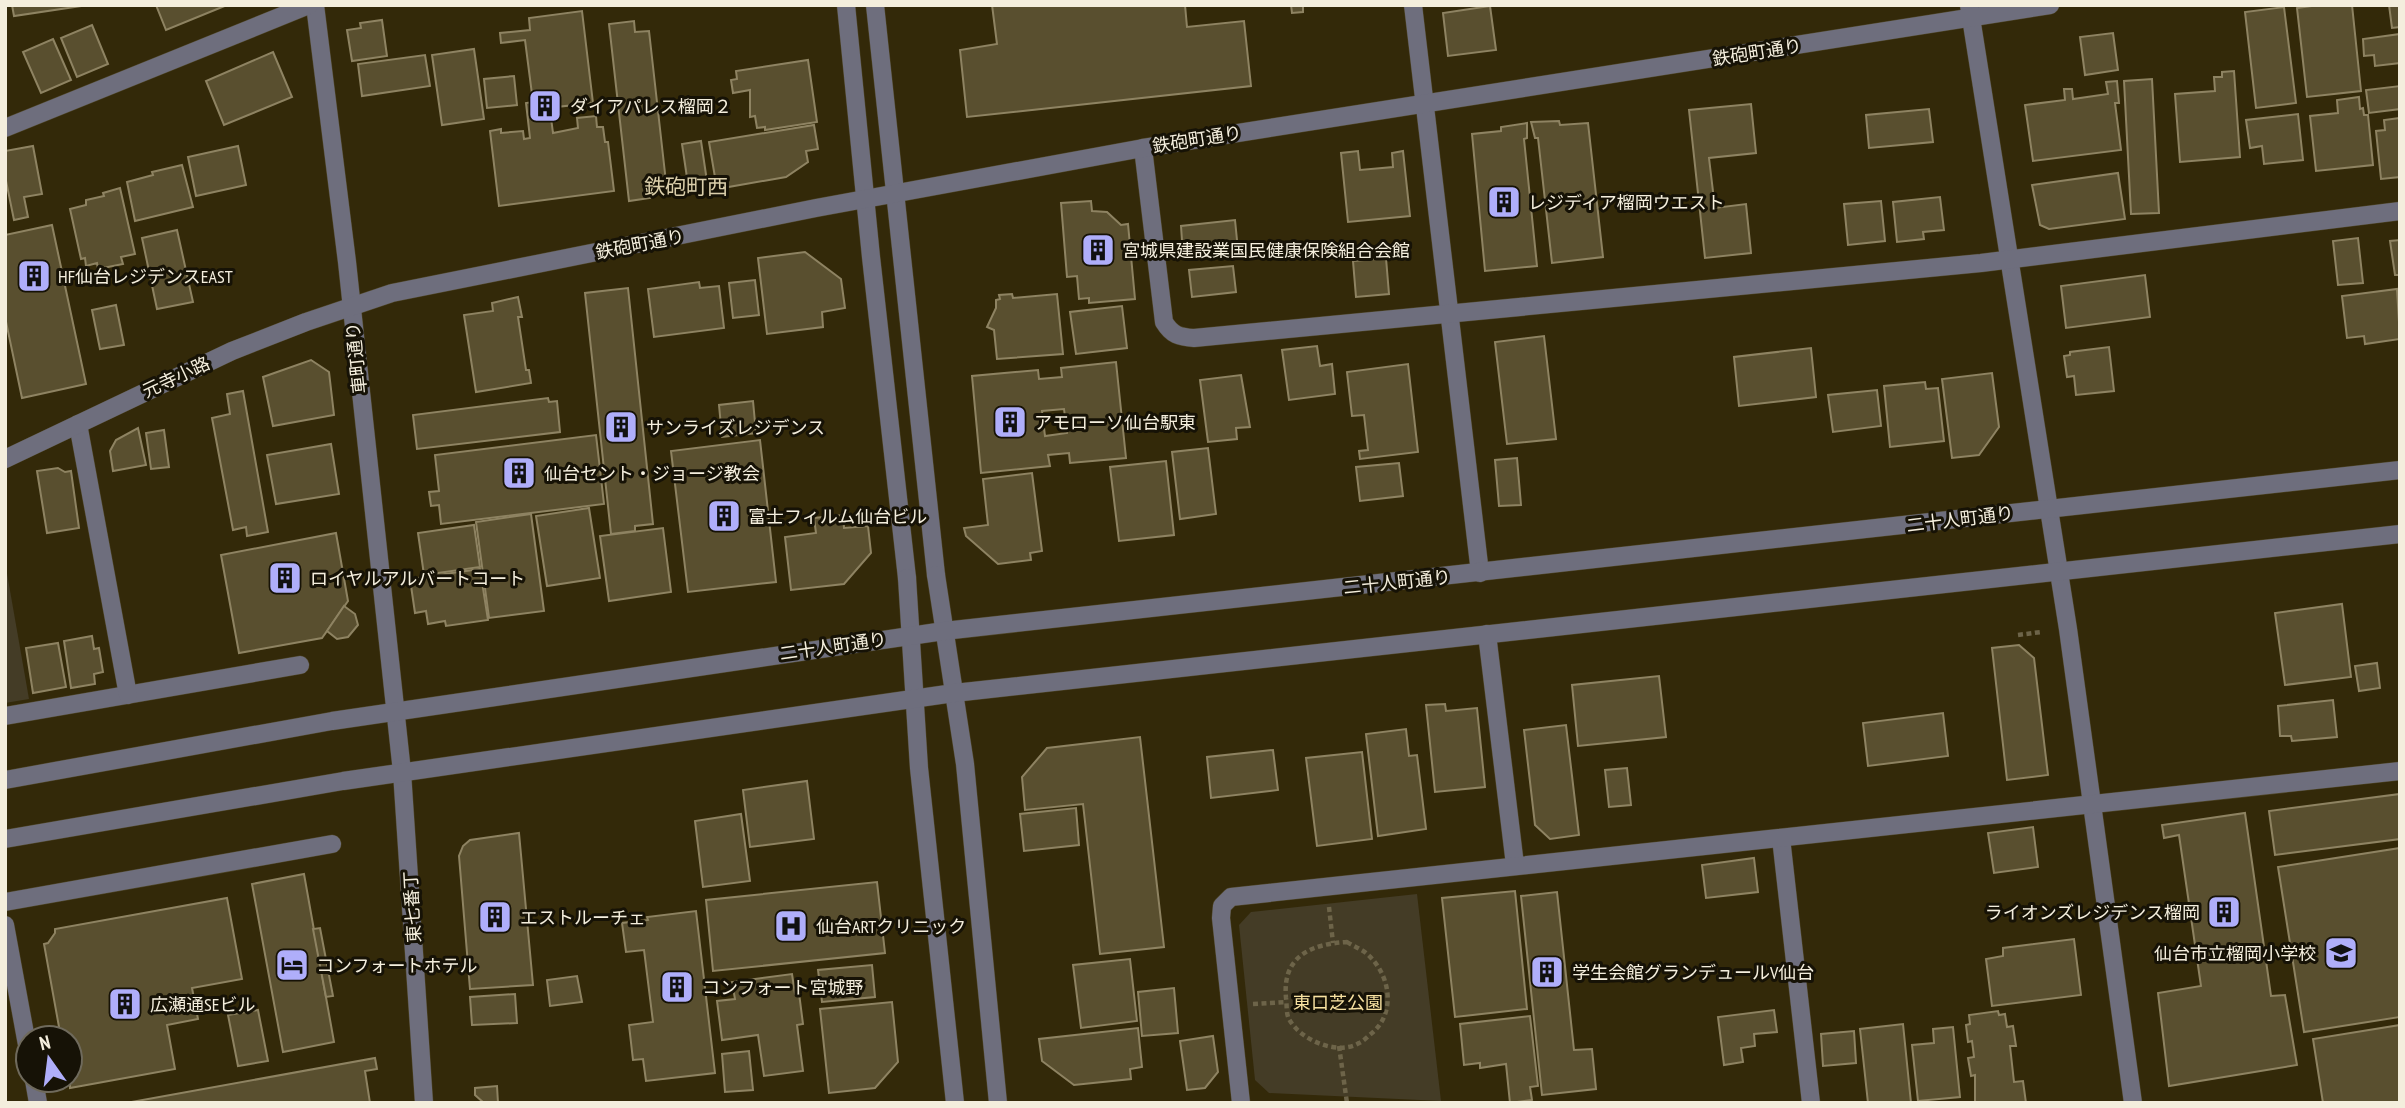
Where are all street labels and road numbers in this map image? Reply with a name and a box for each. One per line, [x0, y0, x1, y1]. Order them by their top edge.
street label: 鉄砲町通り [1711, 34, 1803, 70]
street label: 鉄砲町通り [1151, 121, 1243, 157]
street label: 鉄砲町通り [594, 224, 686, 264]
street label: 車町通り [341, 321, 371, 395]
street label: 元寺小路 [139, 351, 213, 403]
street label: 二十人町通り [1905, 501, 2015, 537]
street label: 二十人町通り [1342, 565, 1452, 599]
street label: 二十人町通り [778, 627, 888, 665]
street label: 東七番丁 [399, 870, 425, 944]

